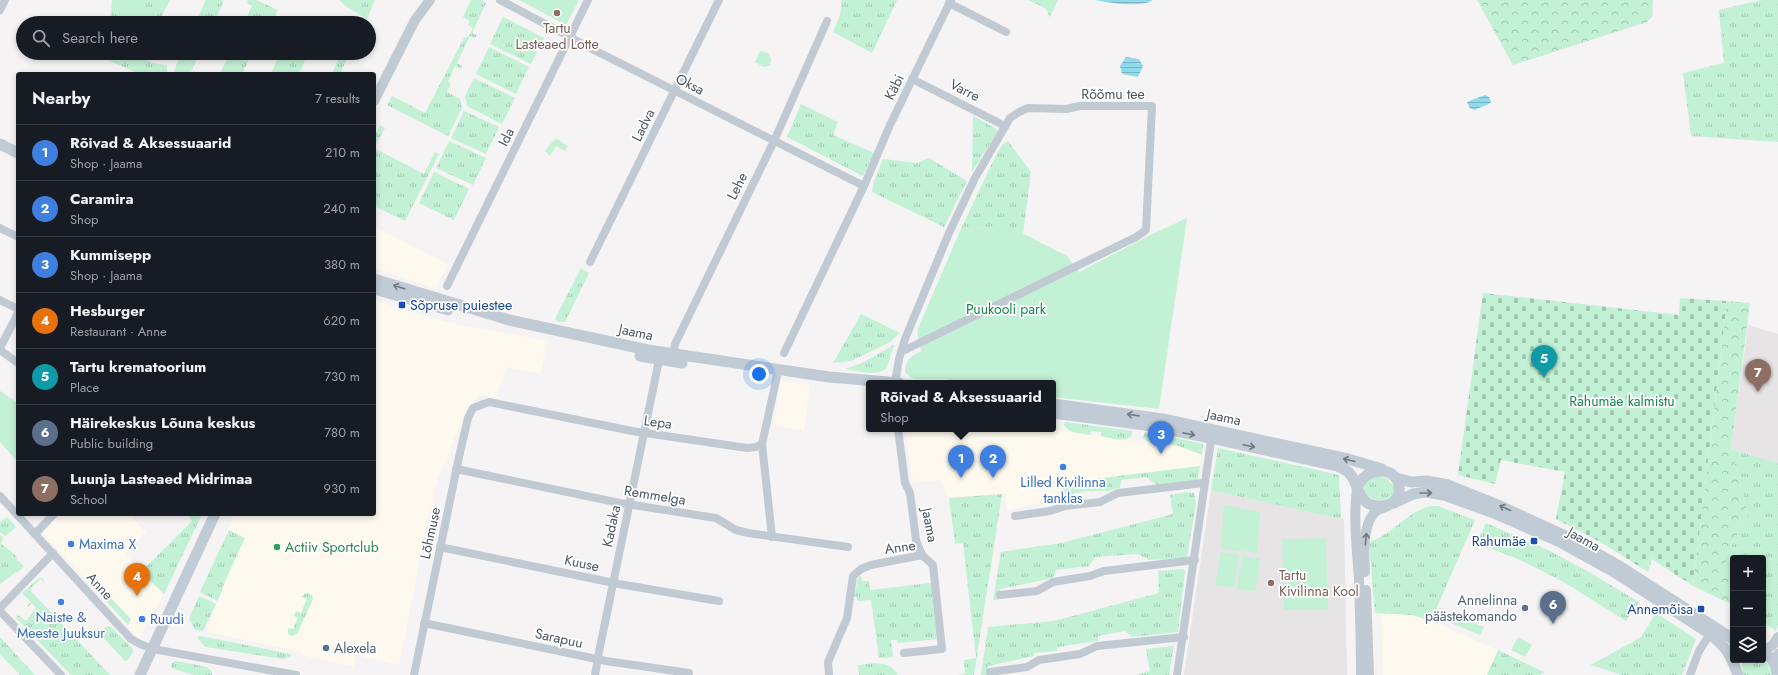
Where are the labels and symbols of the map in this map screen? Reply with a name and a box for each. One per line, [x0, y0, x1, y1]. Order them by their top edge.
marker: Tartu Lasteaed Lotte [552, 8, 562, 18]
place label: Tartu Lasteaed Lotte [515, 18, 599, 54]
street label: Oksa [672, 68, 708, 100]
street label: Käbi [879, 71, 909, 103]
street label: Varre [947, 74, 983, 106]
street label: Rõõmu tee [1081, 84, 1145, 104]
street label: Ladva [627, 105, 659, 145]
street label: Ida [493, 124, 519, 150]
street label: Lehe [722, 169, 752, 203]
one-way arrow [393, 283, 406, 290]
place label: Sõpruse puiestee [410, 295, 512, 315]
park label: Puukooli park [966, 299, 1047, 319]
marker: Sõpruse puiestee [397, 300, 407, 310]
street label: Jaama [615, 318, 655, 345]
pin: 5 [1531, 345, 1557, 378]
pin: 7 [1745, 359, 1771, 392]
your location [749, 364, 769, 384]
park label: Rahumäe kalmistu [1569, 391, 1675, 411]
street label: Jaama [1203, 403, 1243, 430]
street label: Lepa [643, 410, 673, 434]
one-way arrow [1127, 411, 1140, 419]
pin: 3 [1148, 421, 1174, 454]
one-way arrow [1182, 430, 1195, 438]
one-way arrow [1242, 443, 1255, 451]
pin: 1 [948, 445, 974, 478]
pin: 2 [980, 445, 1006, 478]
one-way arrow [1343, 455, 1356, 463]
marker: Lilled Kivilinna tanklas [1058, 462, 1068, 472]
place label: Lilled Kivilinna tanklas [1020, 472, 1106, 508]
street label: Remmelga [623, 480, 687, 510]
one-way arrow [1419, 489, 1432, 497]
street label: Kadaka [597, 503, 625, 549]
street label: Jaama [917, 504, 943, 544]
one-way arrow [1500, 504, 1512, 511]
street label: Lõhmuse [415, 505, 445, 561]
street label: Jaama [1562, 521, 1604, 556]
place label: Rahumäe [1472, 531, 1526, 551]
one-way arrow [1362, 533, 1370, 546]
place label: Maxima X [79, 534, 136, 554]
street label: Anne [883, 535, 917, 559]
marker: Rahumäe [1529, 536, 1539, 546]
place label: Actiiv Sportclub [285, 537, 379, 557]
marker: Maxima X [66, 539, 76, 549]
marker: Actiiv Sportclub [272, 542, 282, 552]
street label: Kuuse [563, 550, 601, 576]
pin: 4 [124, 563, 150, 596]
place label: Tartu Kivilinna Kool [1279, 565, 1359, 601]
street label: Anne [82, 568, 118, 604]
marker: Tartu Kivilinna Kool [1266, 578, 1276, 588]
place label: Annelinna päästekomando [1425, 590, 1517, 626]
pin: 6 [1540, 591, 1566, 624]
marker: Naiste & Meeste Juuksur [56, 597, 66, 607]
place label: Annemõisa [1627, 599, 1693, 619]
marker: Annelinna päästekomando [1520, 603, 1530, 613]
marker: Annemõisa [1696, 604, 1706, 614]
place label: Naiste & Meeste Juuksur [17, 607, 105, 643]
place label: Ruudi [150, 609, 184, 629]
marker: Ruudi [137, 614, 147, 624]
street label: Sarapuu [533, 623, 585, 653]
place label: Alexela [334, 638, 376, 658]
marker: Alexela [321, 643, 331, 653]

